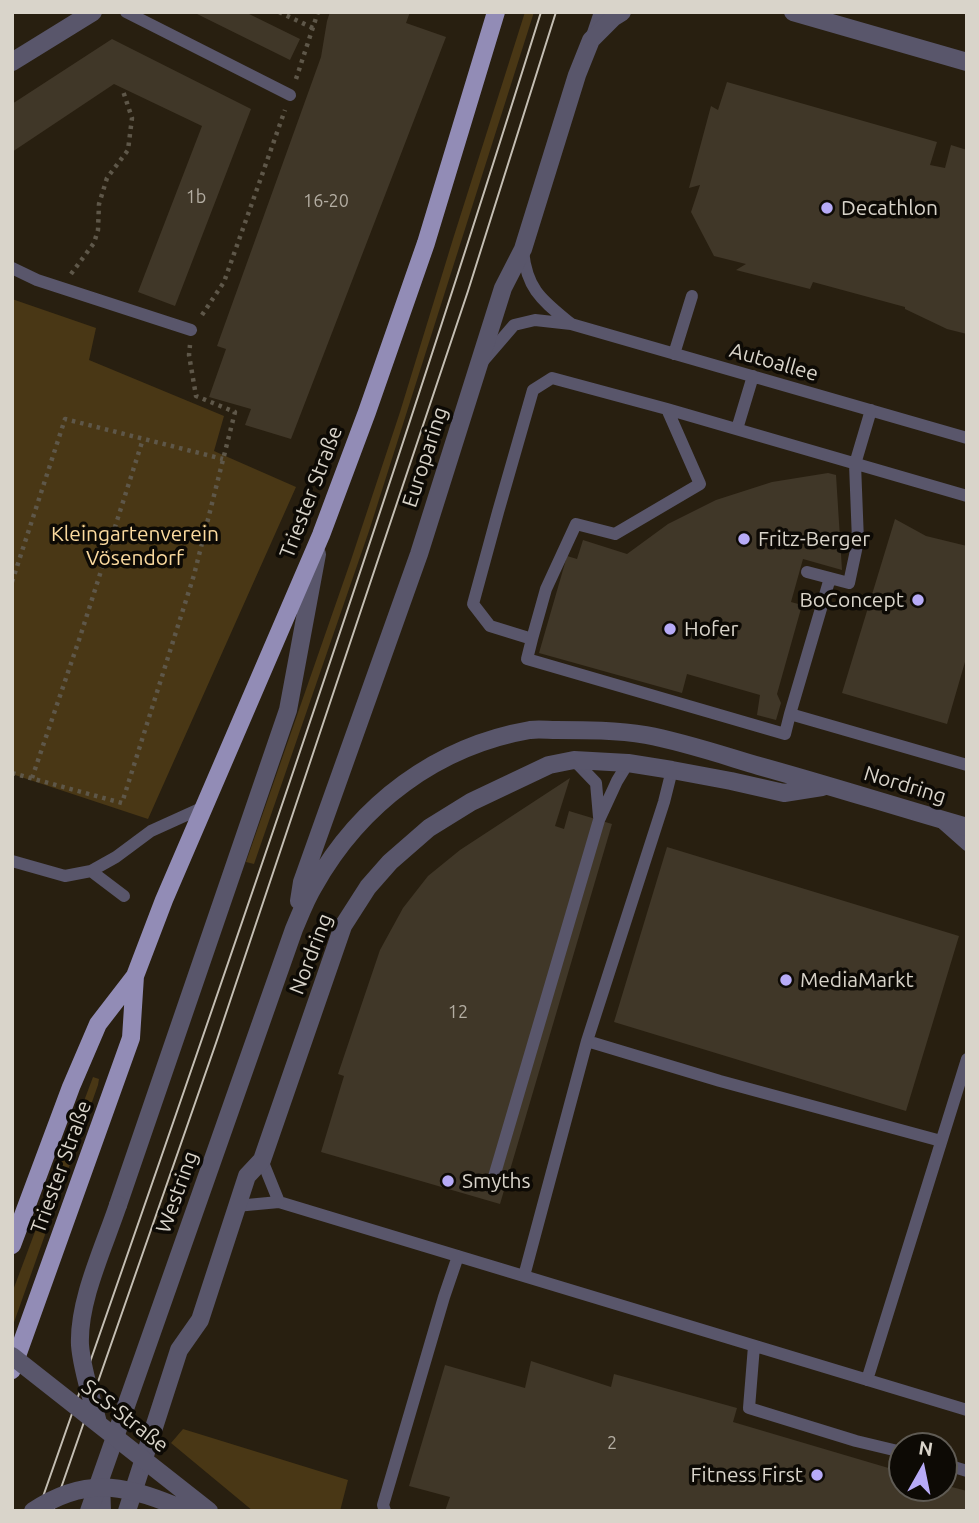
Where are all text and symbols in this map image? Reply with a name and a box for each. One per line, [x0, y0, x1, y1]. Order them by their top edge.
house number: 1b [186, 186, 206, 208]
house number: 16-20 [303, 190, 349, 212]
place label: Decathlon [841, 195, 938, 221]
marker: Decathlon [819, 200, 835, 216]
street label: Autoallee [727, 337, 821, 387]
street label: Europaring [397, 404, 453, 510]
street label: Triester Straße [274, 422, 348, 562]
park label: Kleingartenverein Vösendorf [51, 521, 219, 571]
place label: Fritz-Berger [758, 526, 870, 552]
marker: Fritz-Berger [736, 531, 752, 547]
place label: BoConcept [799, 587, 904, 613]
marker: BoConcept [910, 592, 926, 608]
place label: Hofer [684, 616, 738, 642]
marker: Hofer [662, 621, 678, 637]
street label: Nordring [861, 761, 949, 809]
street label: Nordring [284, 910, 338, 998]
place label: MediaMarkt [800, 967, 914, 993]
marker: MediaMarkt [778, 972, 794, 988]
house number: 12 [448, 1001, 468, 1023]
street label: Triester Straße [25, 1097, 97, 1237]
street label: Westring [151, 1148, 203, 1236]
place label: Smyths [462, 1168, 531, 1194]
marker: Smyths [440, 1173, 456, 1189]
street label: SCS-Straße [76, 1374, 174, 1458]
house number: 2 [607, 1432, 617, 1454]
north arrow [888, 1432, 958, 1502]
text: N [917, 1436, 935, 1460]
place label: Fitness First [691, 1462, 803, 1488]
marker: Fitness First [809, 1467, 825, 1483]

